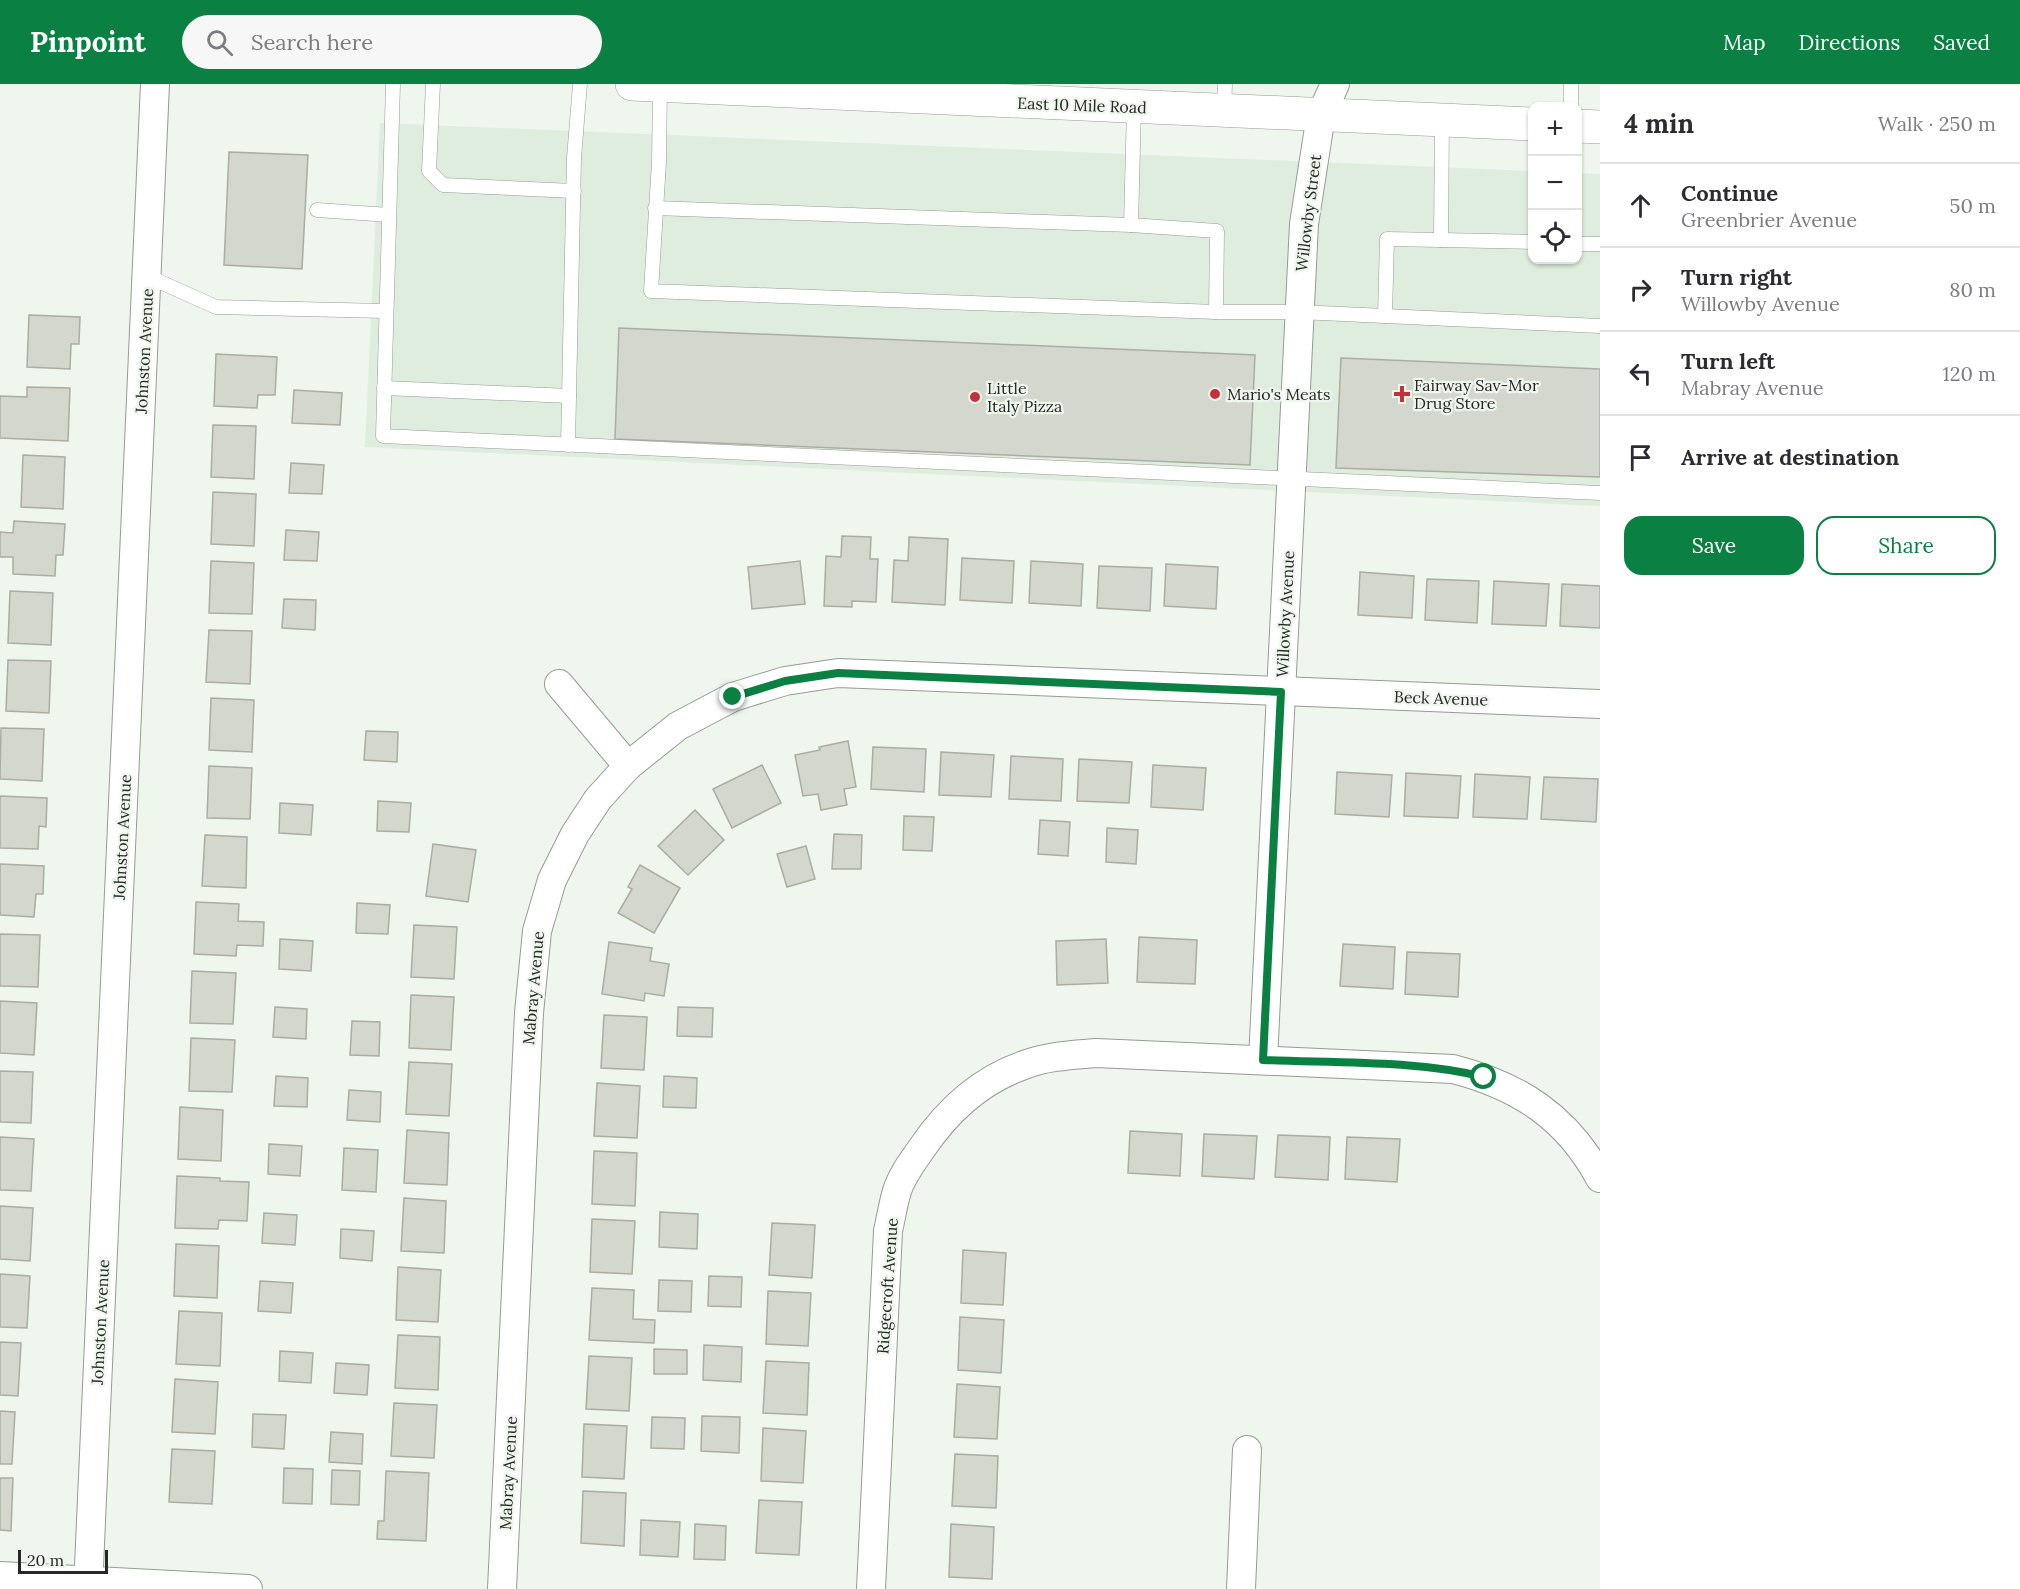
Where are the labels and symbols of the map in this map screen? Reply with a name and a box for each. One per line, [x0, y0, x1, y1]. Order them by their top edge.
street label: East 10 Mile Road [1017, 93, 1147, 117]
street label: Willowby Street [1291, 152, 1325, 273]
street label: Johnston Avenue [131, 287, 157, 415]
place label: Fairway Sav-Mor Drug Store [1414, 375, 1539, 413]
place label: Little Italy Pizza [987, 378, 1062, 416]
place label: Mario's Meats [1227, 384, 1330, 404]
marker: Mario's Meats [1208, 387, 1222, 401]
marker: Fairway Sav-Mor Drug Store [1395, 387, 1409, 401]
marker: Little Italy Pizza [968, 390, 982, 404]
street label: Willowby Avenue [1272, 550, 1298, 678]
route end [719, 683, 745, 709]
street label: Beck Avenue [1394, 686, 1489, 710]
street label: Johnston Avenue [109, 773, 135, 901]
street label: Mabray Avenue [518, 930, 548, 1046]
route start [1470, 1063, 1496, 1089]
street label: Ridgecroft Avenue [872, 1217, 902, 1355]
street label: Johnston Avenue [87, 1258, 113, 1386]
street label: Mabray Avenue [495, 1415, 521, 1531]
scale bar [18, 1547, 108, 1574]

